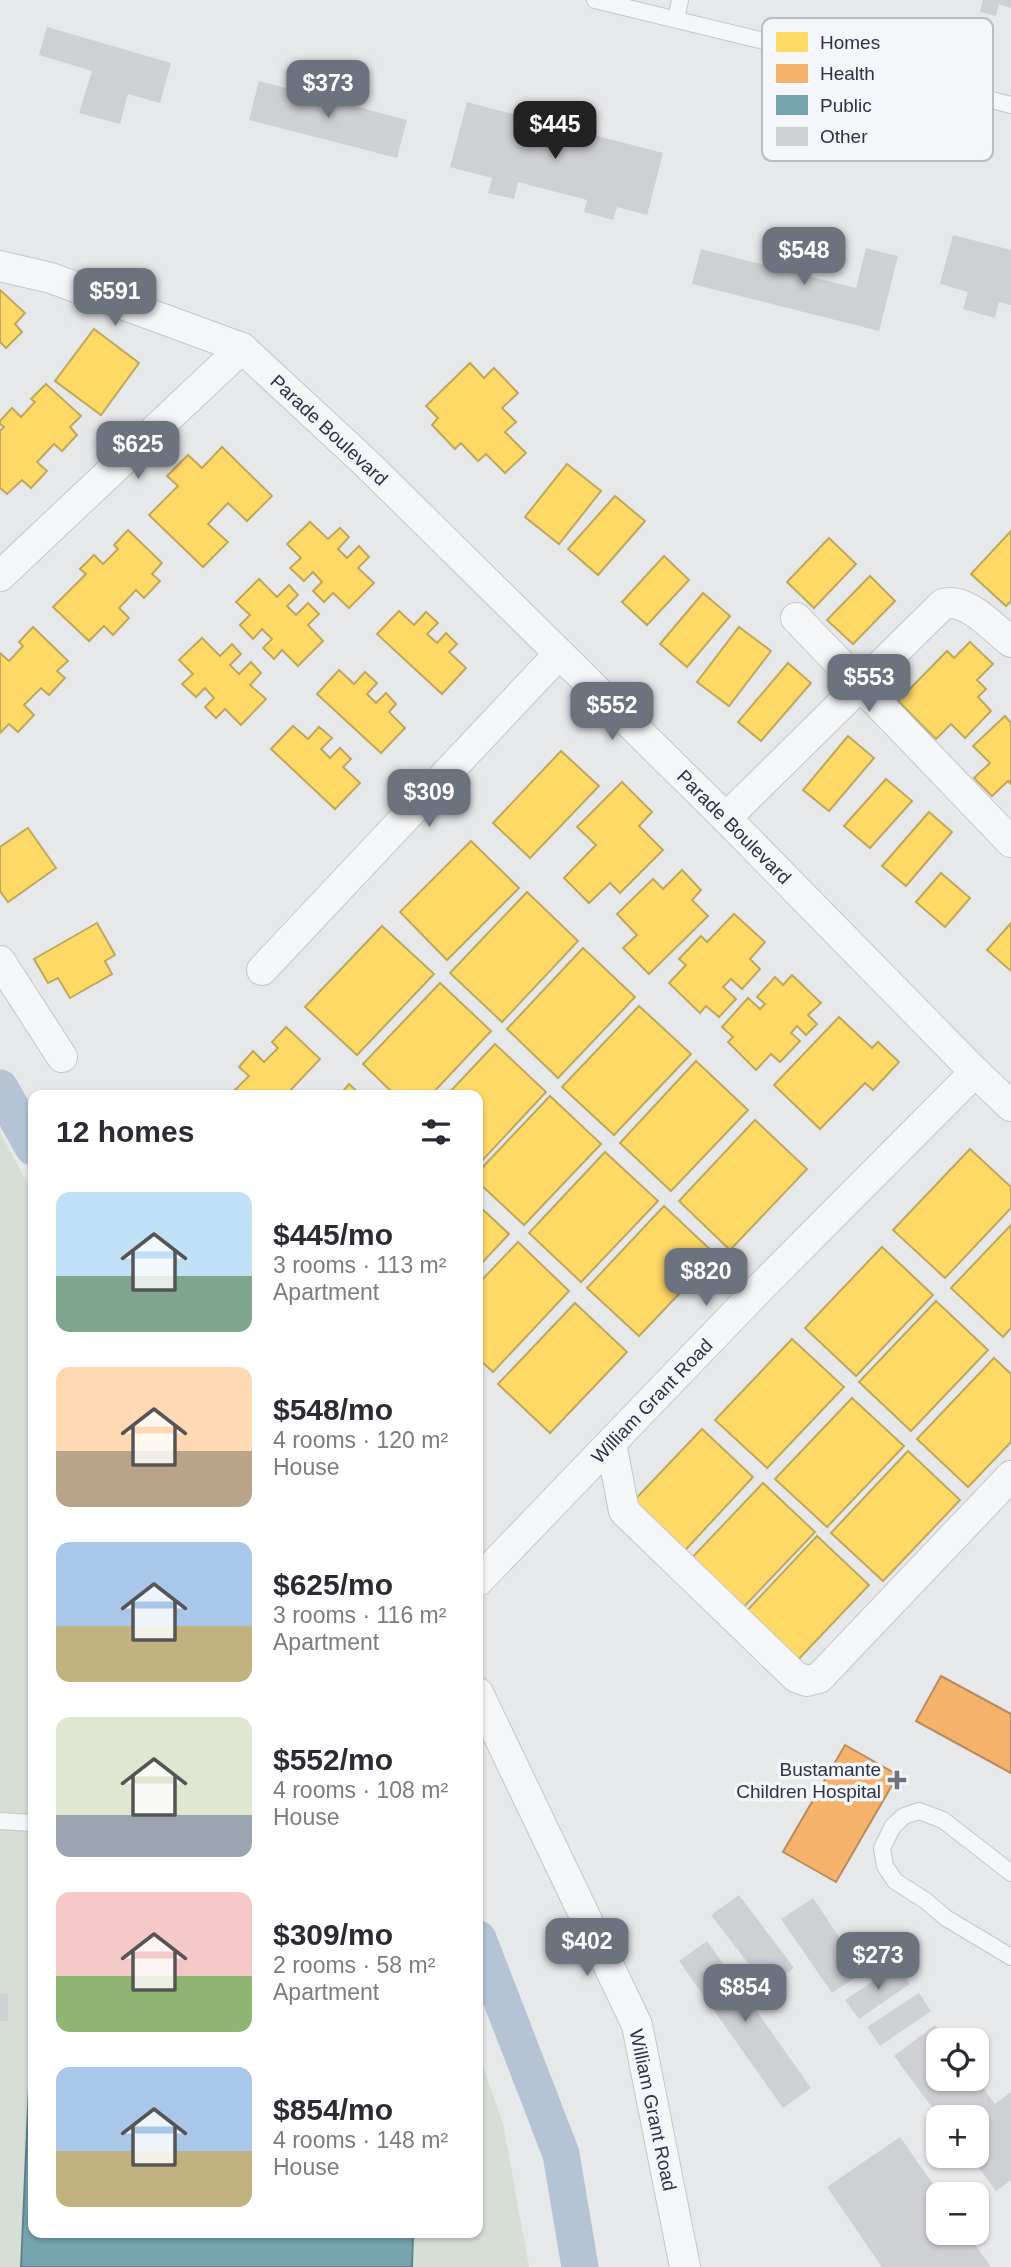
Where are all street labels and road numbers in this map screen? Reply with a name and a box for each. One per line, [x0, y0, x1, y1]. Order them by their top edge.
street label: Parade Boulevard [266, 370, 392, 490]
street label: Parade Boulevard [673, 766, 795, 888]
street label: William Grant Road [587, 1334, 717, 1468]
street label: William Grant Road [626, 2027, 680, 2193]

